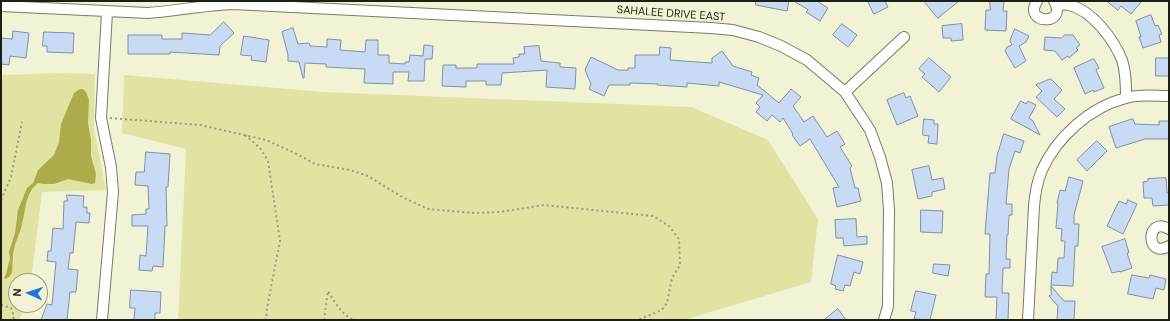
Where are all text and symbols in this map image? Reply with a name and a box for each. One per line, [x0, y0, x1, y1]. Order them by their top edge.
street label: SAHALEE DRIVE EAST [616, 4, 726, 24]
north arrow [8, 273, 48, 313]
text: N [10, 288, 24, 297]

